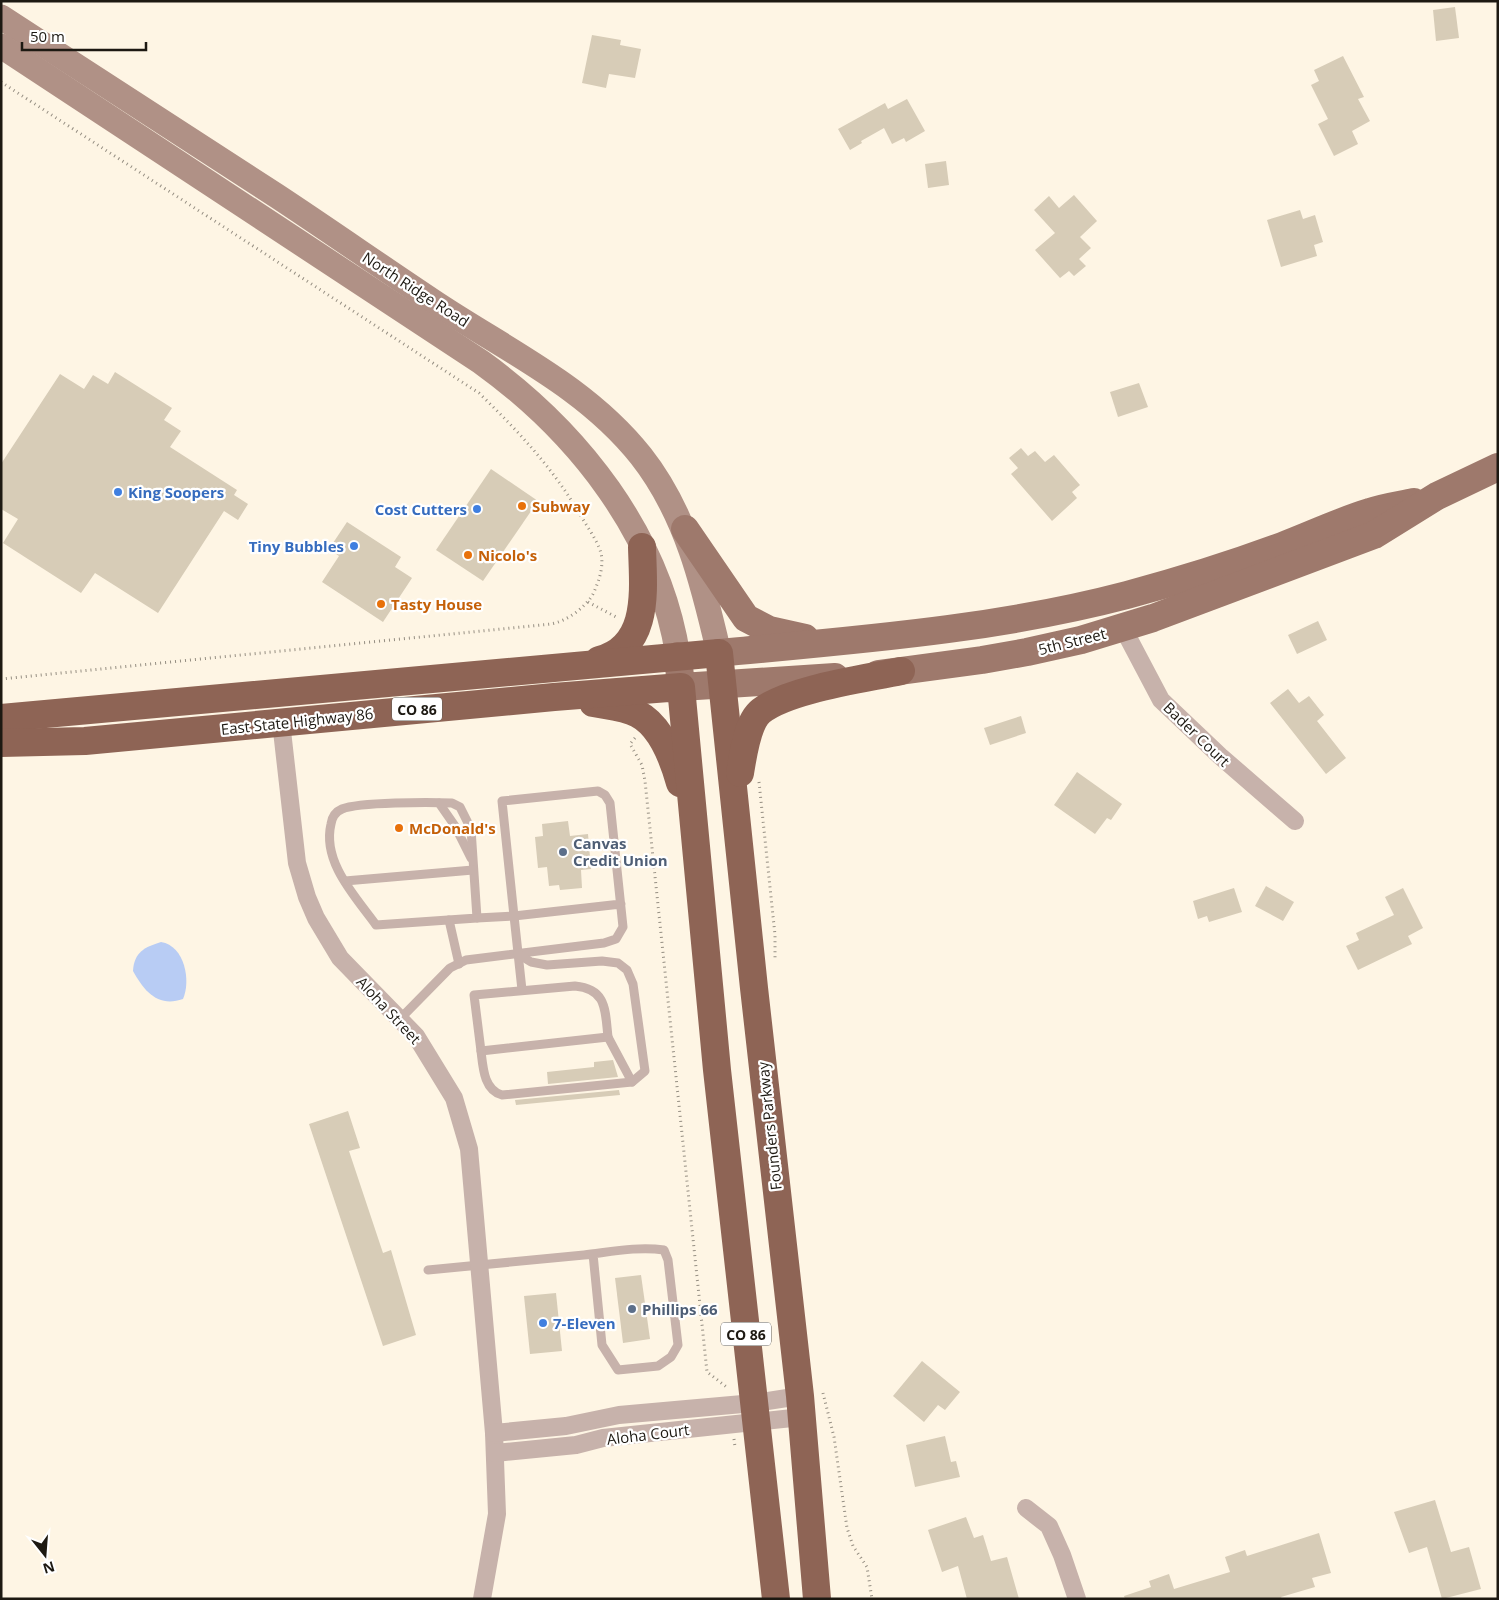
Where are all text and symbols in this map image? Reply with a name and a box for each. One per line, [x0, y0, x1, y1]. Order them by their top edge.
scale bar [22, 20, 146, 52]
text: 50 m [30, 26, 65, 46]
street label: North Ridge Road [359, 247, 473, 331]
place label: King Soopers [128, 482, 224, 502]
marker: King Soopers [112, 486, 124, 498]
place label: Subway [532, 496, 591, 516]
place label: Cost Cutters [375, 499, 467, 519]
marker: Subway [516, 500, 528, 512]
marker: Cost Cutters [471, 503, 483, 515]
place label: Tiny Bubbles [249, 536, 344, 556]
marker: Tiny Bubbles [348, 540, 360, 552]
place label: Nicolo's [478, 545, 537, 565]
marker: Nicolo's [462, 549, 474, 561]
place label: Tasty House [391, 594, 482, 614]
marker: Tasty House [375, 598, 387, 610]
street label: 5th Street [1036, 623, 1108, 659]
street label: Bader Court [1160, 697, 1234, 771]
road number: CO 86 [392, 698, 442, 721]
street label: East State Highway 86 [220, 703, 374, 739]
place label: McDonald's [409, 818, 496, 838]
marker: McDonald's [393, 822, 405, 834]
place label: Canvas Credit Union [573, 833, 668, 870]
marker: Canvas Credit Union [557, 846, 569, 858]
street label: Aloha Street [352, 972, 426, 1048]
street label: Founders Parkway [752, 1060, 786, 1191]
place label: Phillips 66 [642, 1299, 718, 1319]
marker: Phillips 66 [626, 1303, 638, 1315]
place label: 7-Eleven [553, 1313, 616, 1333]
marker: 7-Eleven [537, 1317, 549, 1329]
road number: CO 86 [721, 1322, 771, 1346]
street label: Aloha Court [606, 1419, 690, 1449]
north arrow [20, 1530, 70, 1580]
text: N [41, 1557, 57, 1579]

